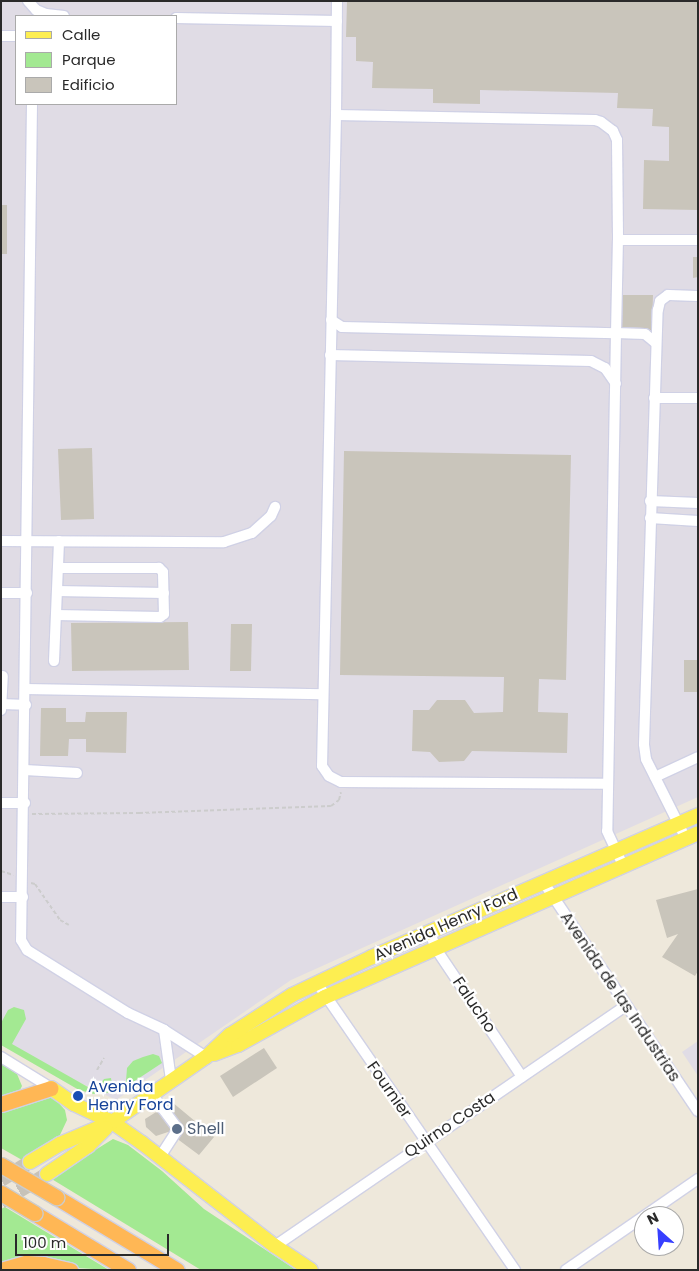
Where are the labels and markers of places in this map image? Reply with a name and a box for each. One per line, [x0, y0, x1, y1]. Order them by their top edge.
place label: Avenida Henry Ford [88, 1077, 174, 1115]
marker: Avenida Henry Ford [72, 1090, 84, 1102]
place label: Shell [187, 1119, 224, 1139]
marker: Shell [171, 1123, 183, 1135]

